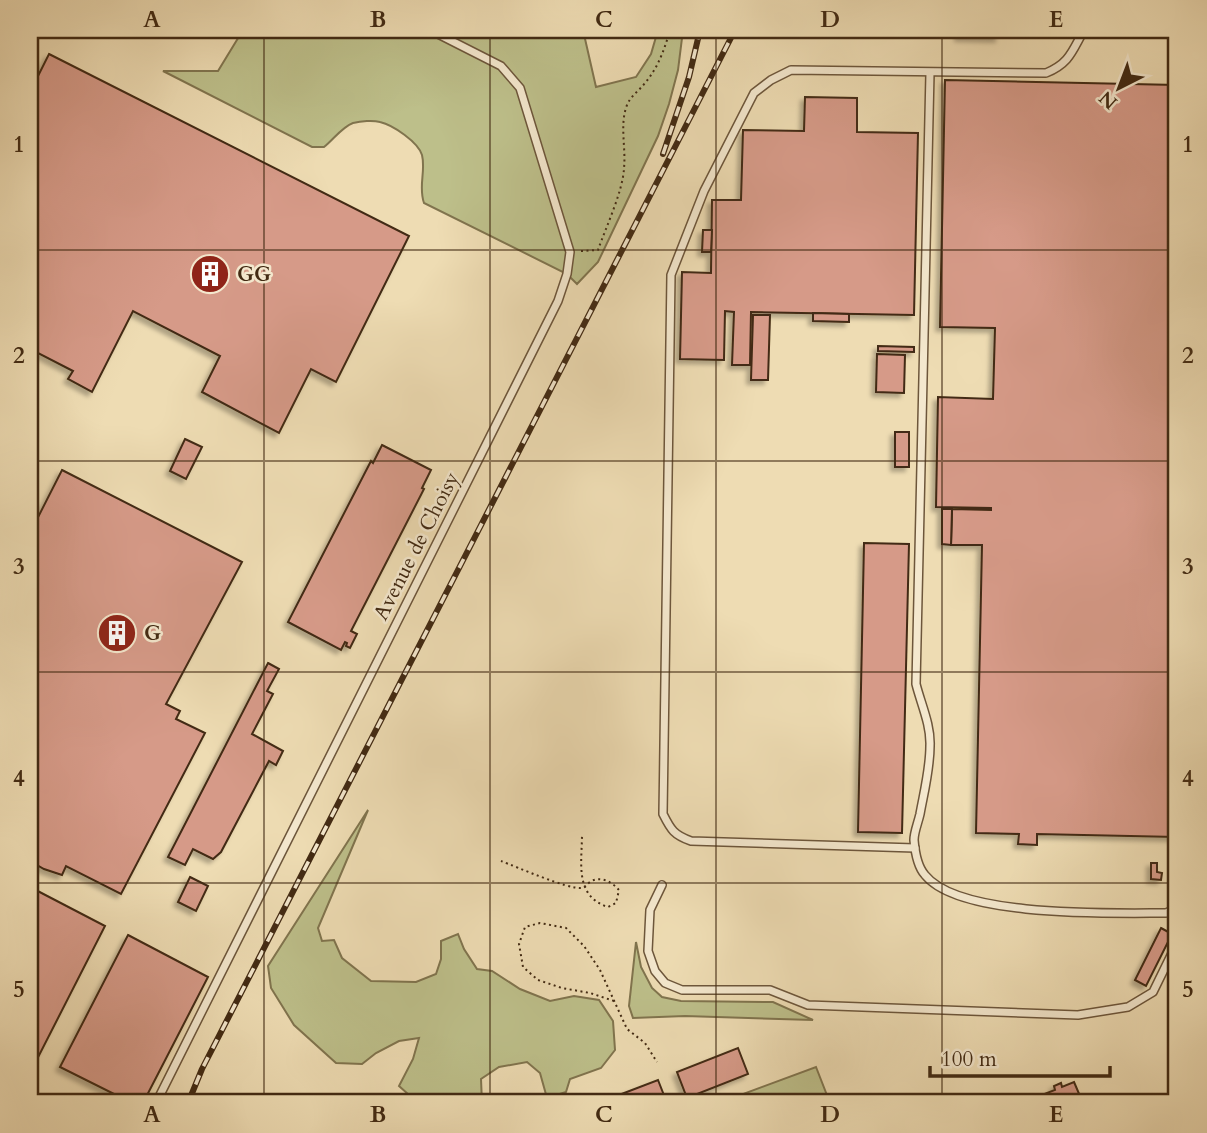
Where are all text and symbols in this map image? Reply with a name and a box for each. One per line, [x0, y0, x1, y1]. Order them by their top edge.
text: A [143, 4, 161, 35]
text: B [370, 4, 386, 35]
text: C [595, 4, 613, 35]
text: D [820, 4, 840, 35]
text: E [1049, 4, 1063, 35]
north arrow [1084, 52, 1154, 122]
text: N [1093, 84, 1123, 115]
text: 1 [13, 129, 25, 160]
text: 1 [1182, 129, 1194, 160]
building icon: GG [189, 253, 231, 295]
place label: GG [237, 260, 271, 289]
text: 2 [13, 340, 25, 371]
text: 2 [1182, 340, 1194, 371]
street label: Avenue de Choisy [367, 467, 466, 625]
text: 3 [13, 551, 25, 582]
text: 3 [1182, 551, 1194, 582]
building icon: G [96, 612, 138, 654]
place label: G [144, 619, 161, 648]
text: 4 [13, 763, 25, 794]
text: 4 [1182, 763, 1194, 794]
text: 5 [13, 974, 25, 1005]
text: 5 [1182, 974, 1194, 1005]
scale bar [930, 1035, 1111, 1079]
text: 100 m [941, 1045, 997, 1074]
text: A [143, 1099, 161, 1130]
text: B [370, 1099, 386, 1130]
text: C [595, 1099, 613, 1130]
text: D [820, 1099, 840, 1130]
text: E [1049, 1099, 1063, 1130]

